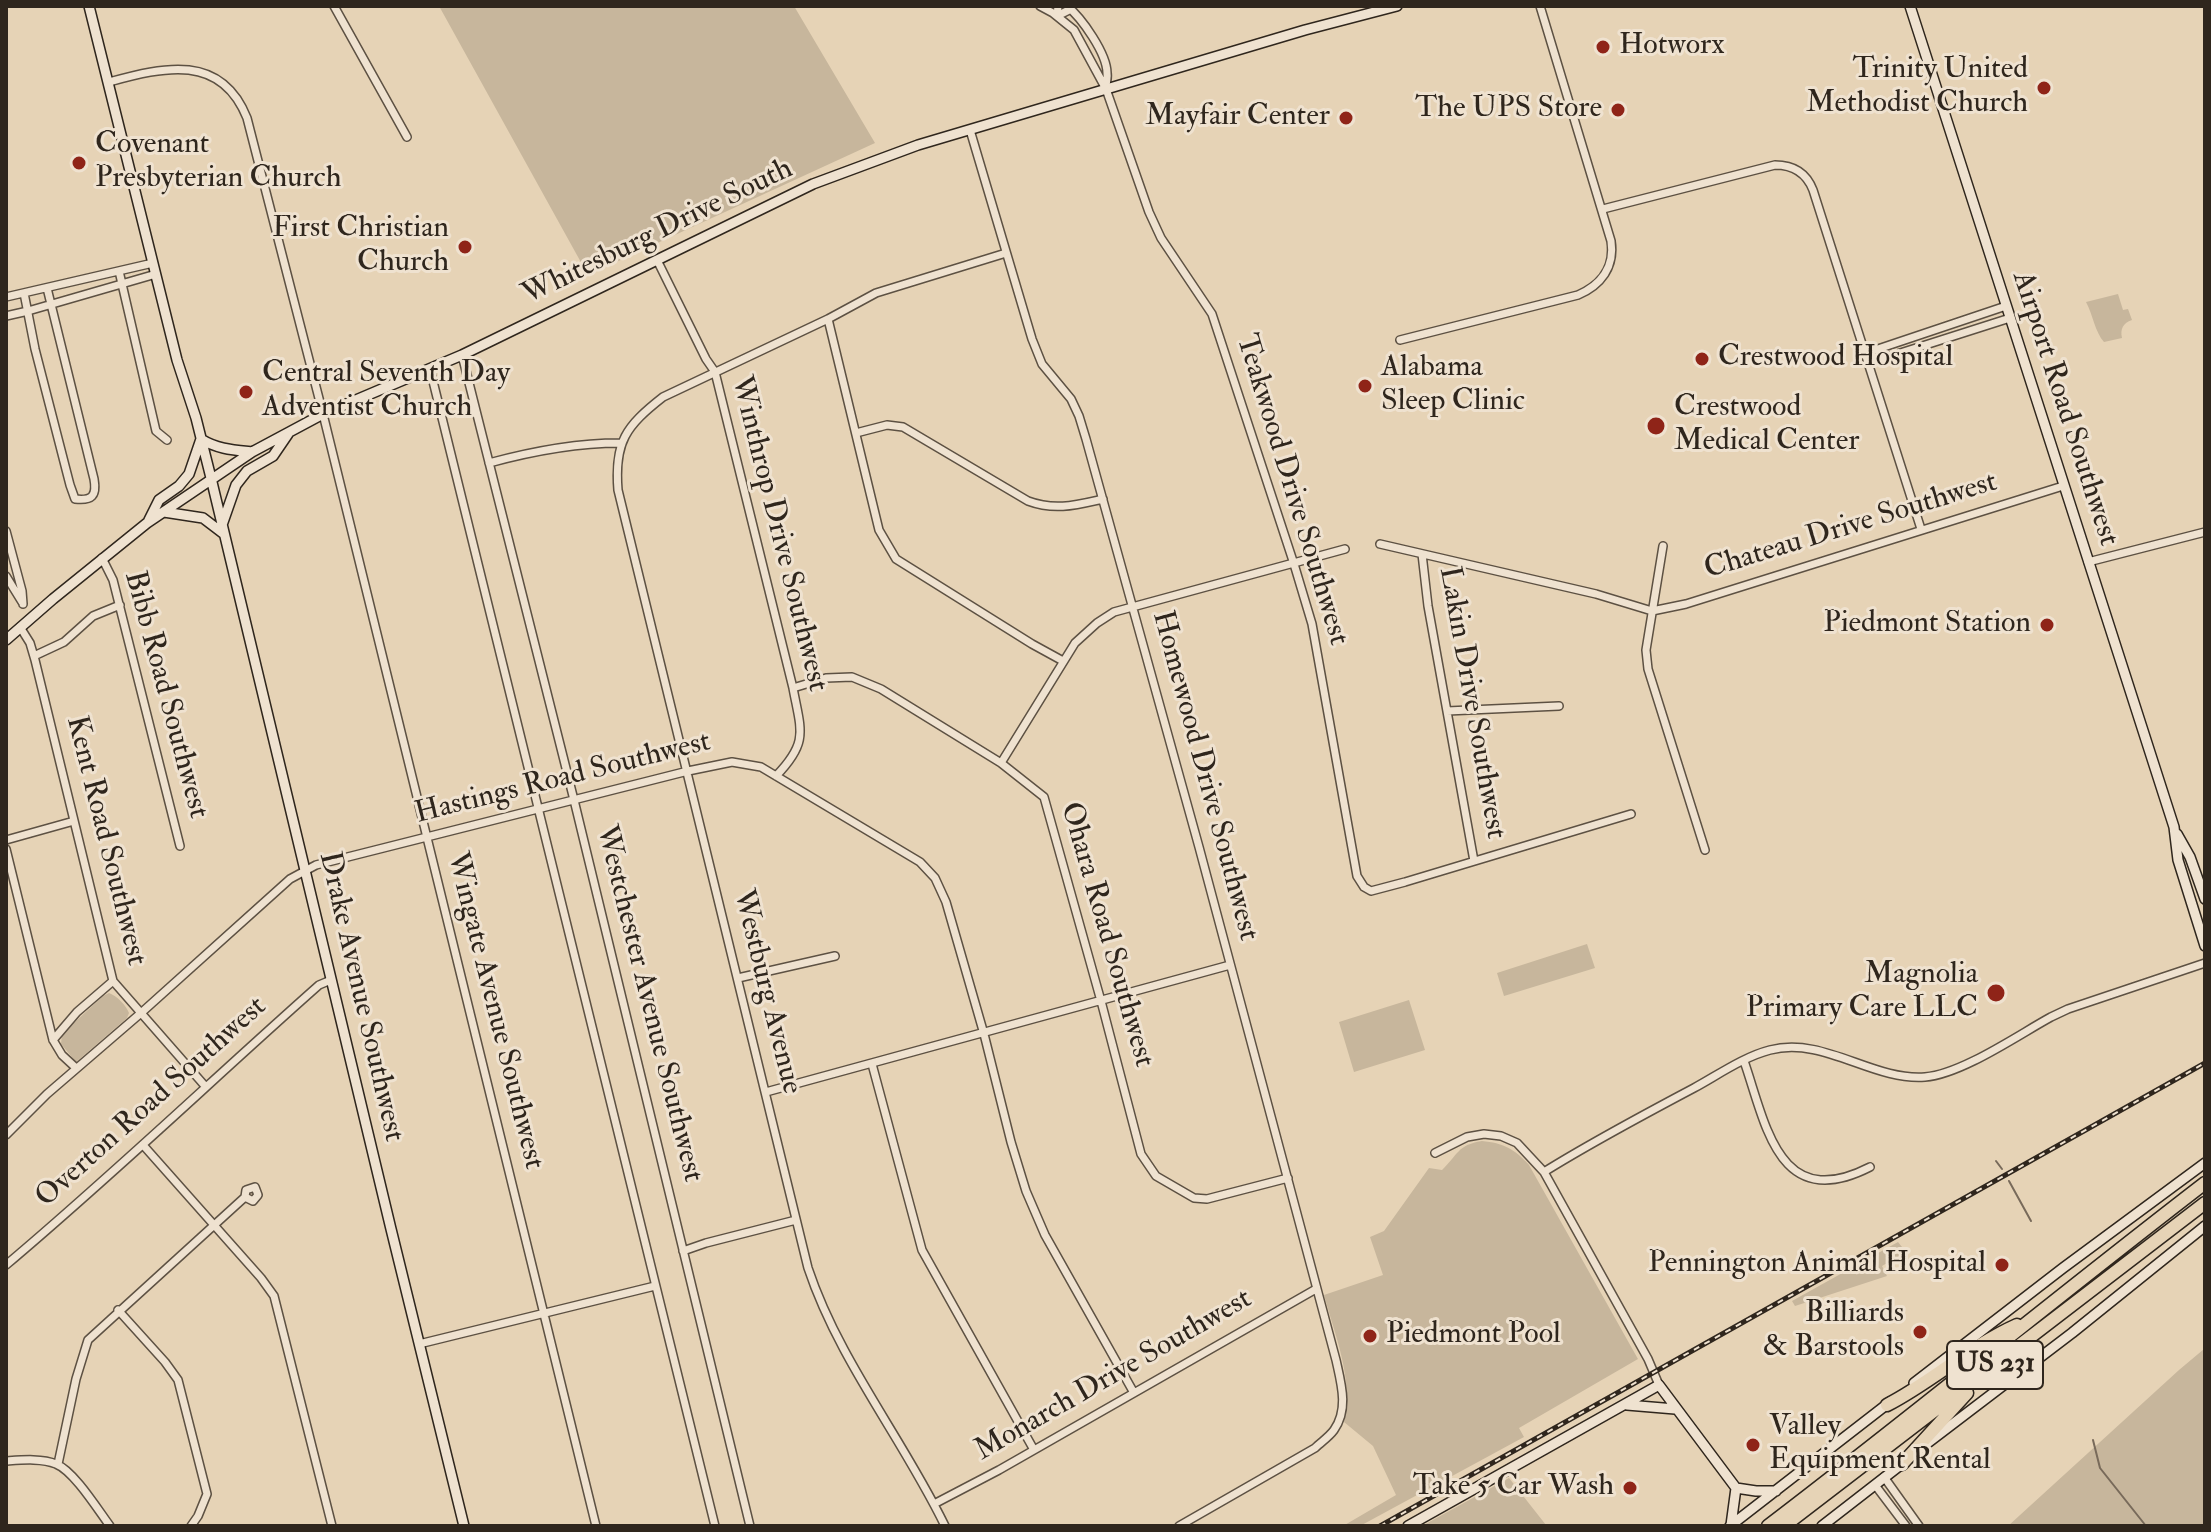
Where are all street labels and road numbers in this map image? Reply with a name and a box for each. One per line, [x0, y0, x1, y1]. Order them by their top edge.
street label: Whitesburg Drive South [517, 152, 799, 314]
street label: Airport Road Southwest [2003, 267, 2125, 551]
street label: Teakwood Drive Southwest [1227, 330, 1355, 650]
street label: Winthrop Drive Southwest [721, 373, 835, 695]
street label: Chateau Drive Southwest [1700, 465, 2002, 589]
street label: Lakin Drive Southwest [1429, 564, 1513, 842]
street label: Bibb Road Southwest [115, 567, 215, 823]
street label: Homewood Drive Southwest [1143, 607, 1265, 945]
street label: Kent Road Southwest [57, 712, 153, 970]
street label: Hastings Road Southwest [412, 725, 714, 833]
street label: Ohara Road Southwest [1051, 799, 1161, 1071]
street label: Westchester Avenue Southwest [586, 822, 710, 1186]
street label: Drake Avenue Southwest [309, 849, 411, 1145]
street label: Wingate Avenue Southwest [437, 849, 551, 1173]
street label: Westburg Avenue [723, 886, 809, 1098]
street label: Overton Road Southwest [29, 990, 275, 1216]
street label: Monarch Drive Southwest [969, 1282, 1259, 1470]
road number: US 231 [1947, 1341, 2043, 1389]

